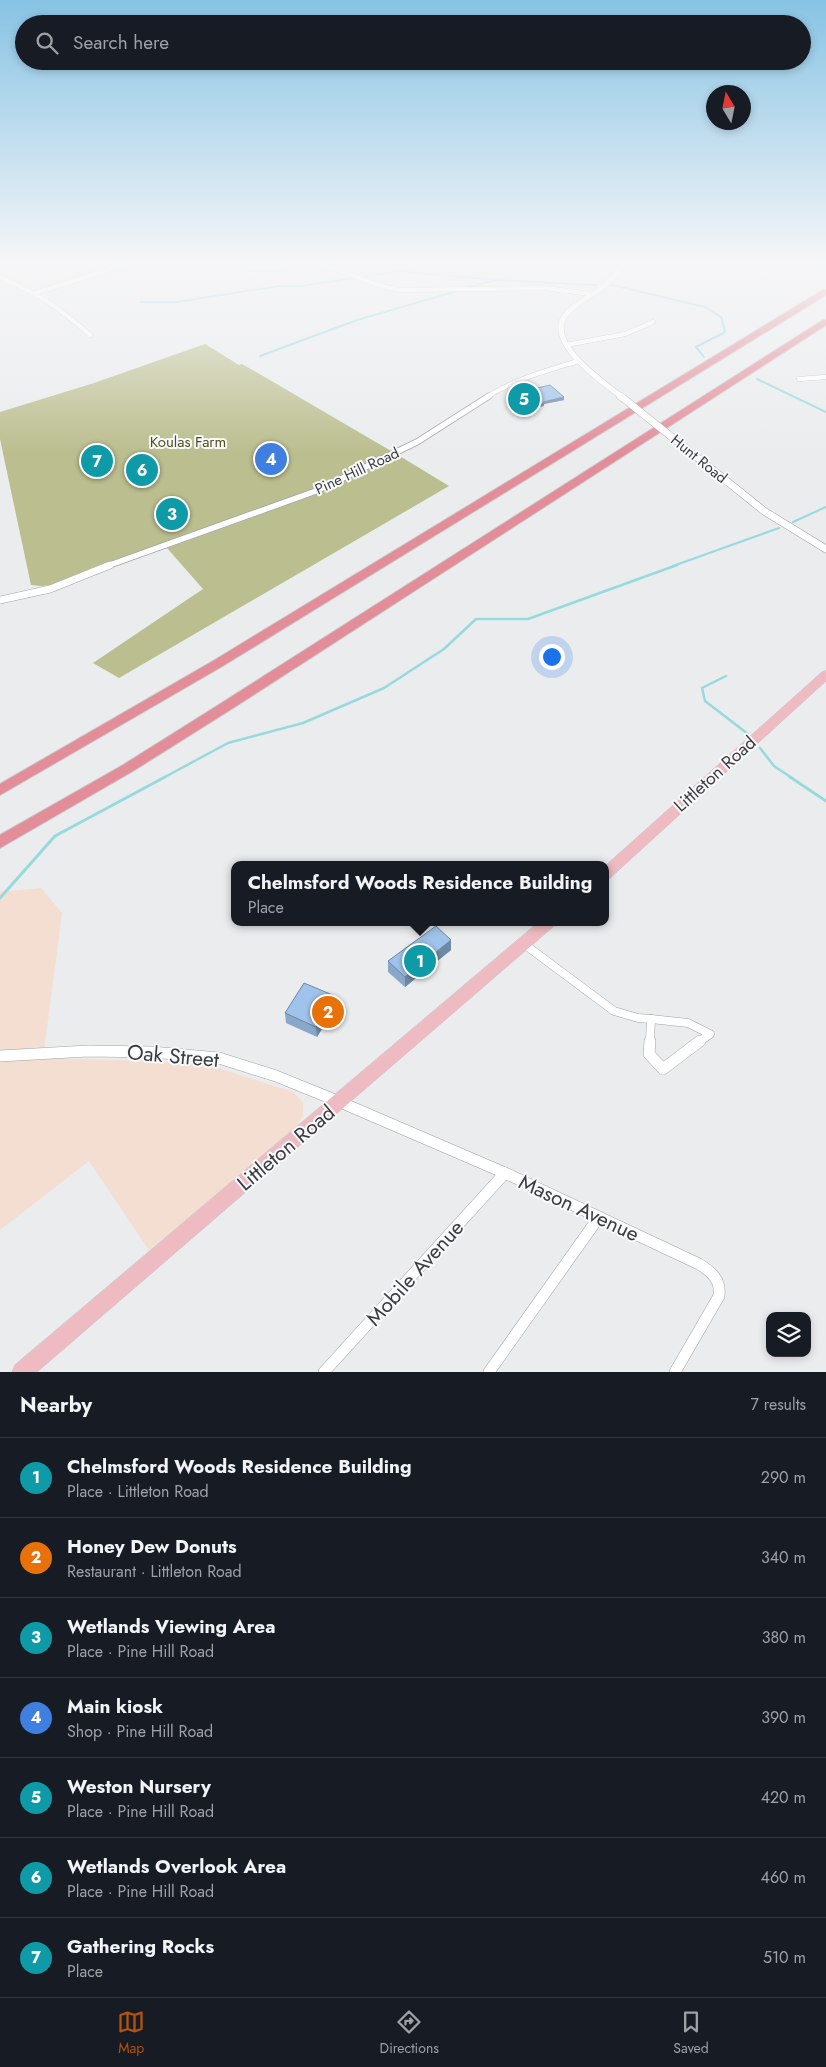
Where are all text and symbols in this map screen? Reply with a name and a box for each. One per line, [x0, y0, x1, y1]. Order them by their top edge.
search box [15, 15, 811, 70]
icon: search [33, 29, 61, 57]
text: Search here [73, 29, 169, 56]
north arrow [706, 85, 751, 130]
pin: 5 [508, 380, 540, 418]
street label: Hunt Road [666, 429, 732, 489]
park label: Koulas Farm [150, 431, 226, 453]
pin: 4 [255, 440, 287, 478]
pin: 7 [81, 442, 113, 480]
street label: Pine Hill Road [311, 442, 403, 500]
pin: 6 [126, 451, 158, 489]
pin: 3 [156, 495, 188, 533]
your location [539, 644, 565, 670]
street label: Littleton Road [668, 730, 762, 818]
popup [231, 861, 609, 926]
text: Chelmsford Woods Residence Building [248, 869, 592, 896]
text: Place [248, 896, 284, 919]
pin: 1 [404, 942, 436, 980]
pin: 2 [312, 993, 344, 1031]
street label: Oak Street [126, 1037, 220, 1075]
street label: Littleton Road [230, 1098, 342, 1198]
street label: Mason Avenue [514, 1167, 644, 1249]
street label: Mobile Avenue [359, 1213, 471, 1333]
map controls [766, 1312, 811, 1357]
button: layers [766, 1312, 811, 1357]
text: Nearby [20, 1390, 92, 1420]
text: 7 results [750, 1393, 806, 1416]
text: Chelmsford Woods Residence Building [67, 1453, 412, 1480]
text: 1 [32, 1466, 40, 1489]
text: 290 m [761, 1466, 806, 1489]
text: Place · Littleton Road [67, 1480, 209, 1503]
text: Honey Dew Donuts [67, 1533, 237, 1560]
text: 2 [31, 1546, 41, 1569]
text: 340 m [761, 1546, 806, 1569]
text: Restaurant · Littleton Road [67, 1560, 242, 1583]
text: Wetlands Viewing Area [67, 1613, 275, 1640]
text: 3 [31, 1626, 41, 1649]
text: 380 m [762, 1626, 806, 1649]
text: Place · Pine Hill Road [67, 1640, 214, 1663]
text: Main kiosk [67, 1693, 163, 1720]
text: 4 [30, 1706, 42, 1729]
text: 390 m [761, 1706, 806, 1729]
text: Shop · Pine Hill Road [67, 1720, 213, 1743]
text: Weston Nursery [67, 1773, 211, 1800]
text: 5 [31, 1786, 41, 1809]
text: 420 m [761, 1786, 806, 1809]
text: Place · Pine Hill Road [67, 1800, 214, 1823]
text: Wetlands Overlook Area [67, 1853, 286, 1880]
text: 6 [31, 1866, 41, 1889]
text: 460 m [761, 1866, 806, 1889]
text: Place · Pine Hill Road [67, 1880, 214, 1903]
text: Gathering Rocks [67, 1933, 214, 1960]
text: 7 [31, 1946, 41, 1969]
text: 510 m [763, 1946, 806, 1969]
text: Place [67, 1960, 103, 1983]
tab: Map [117, 2008, 145, 2058]
tab: Directions [380, 2008, 439, 2058]
tab: Saved [673, 2008, 709, 2058]

